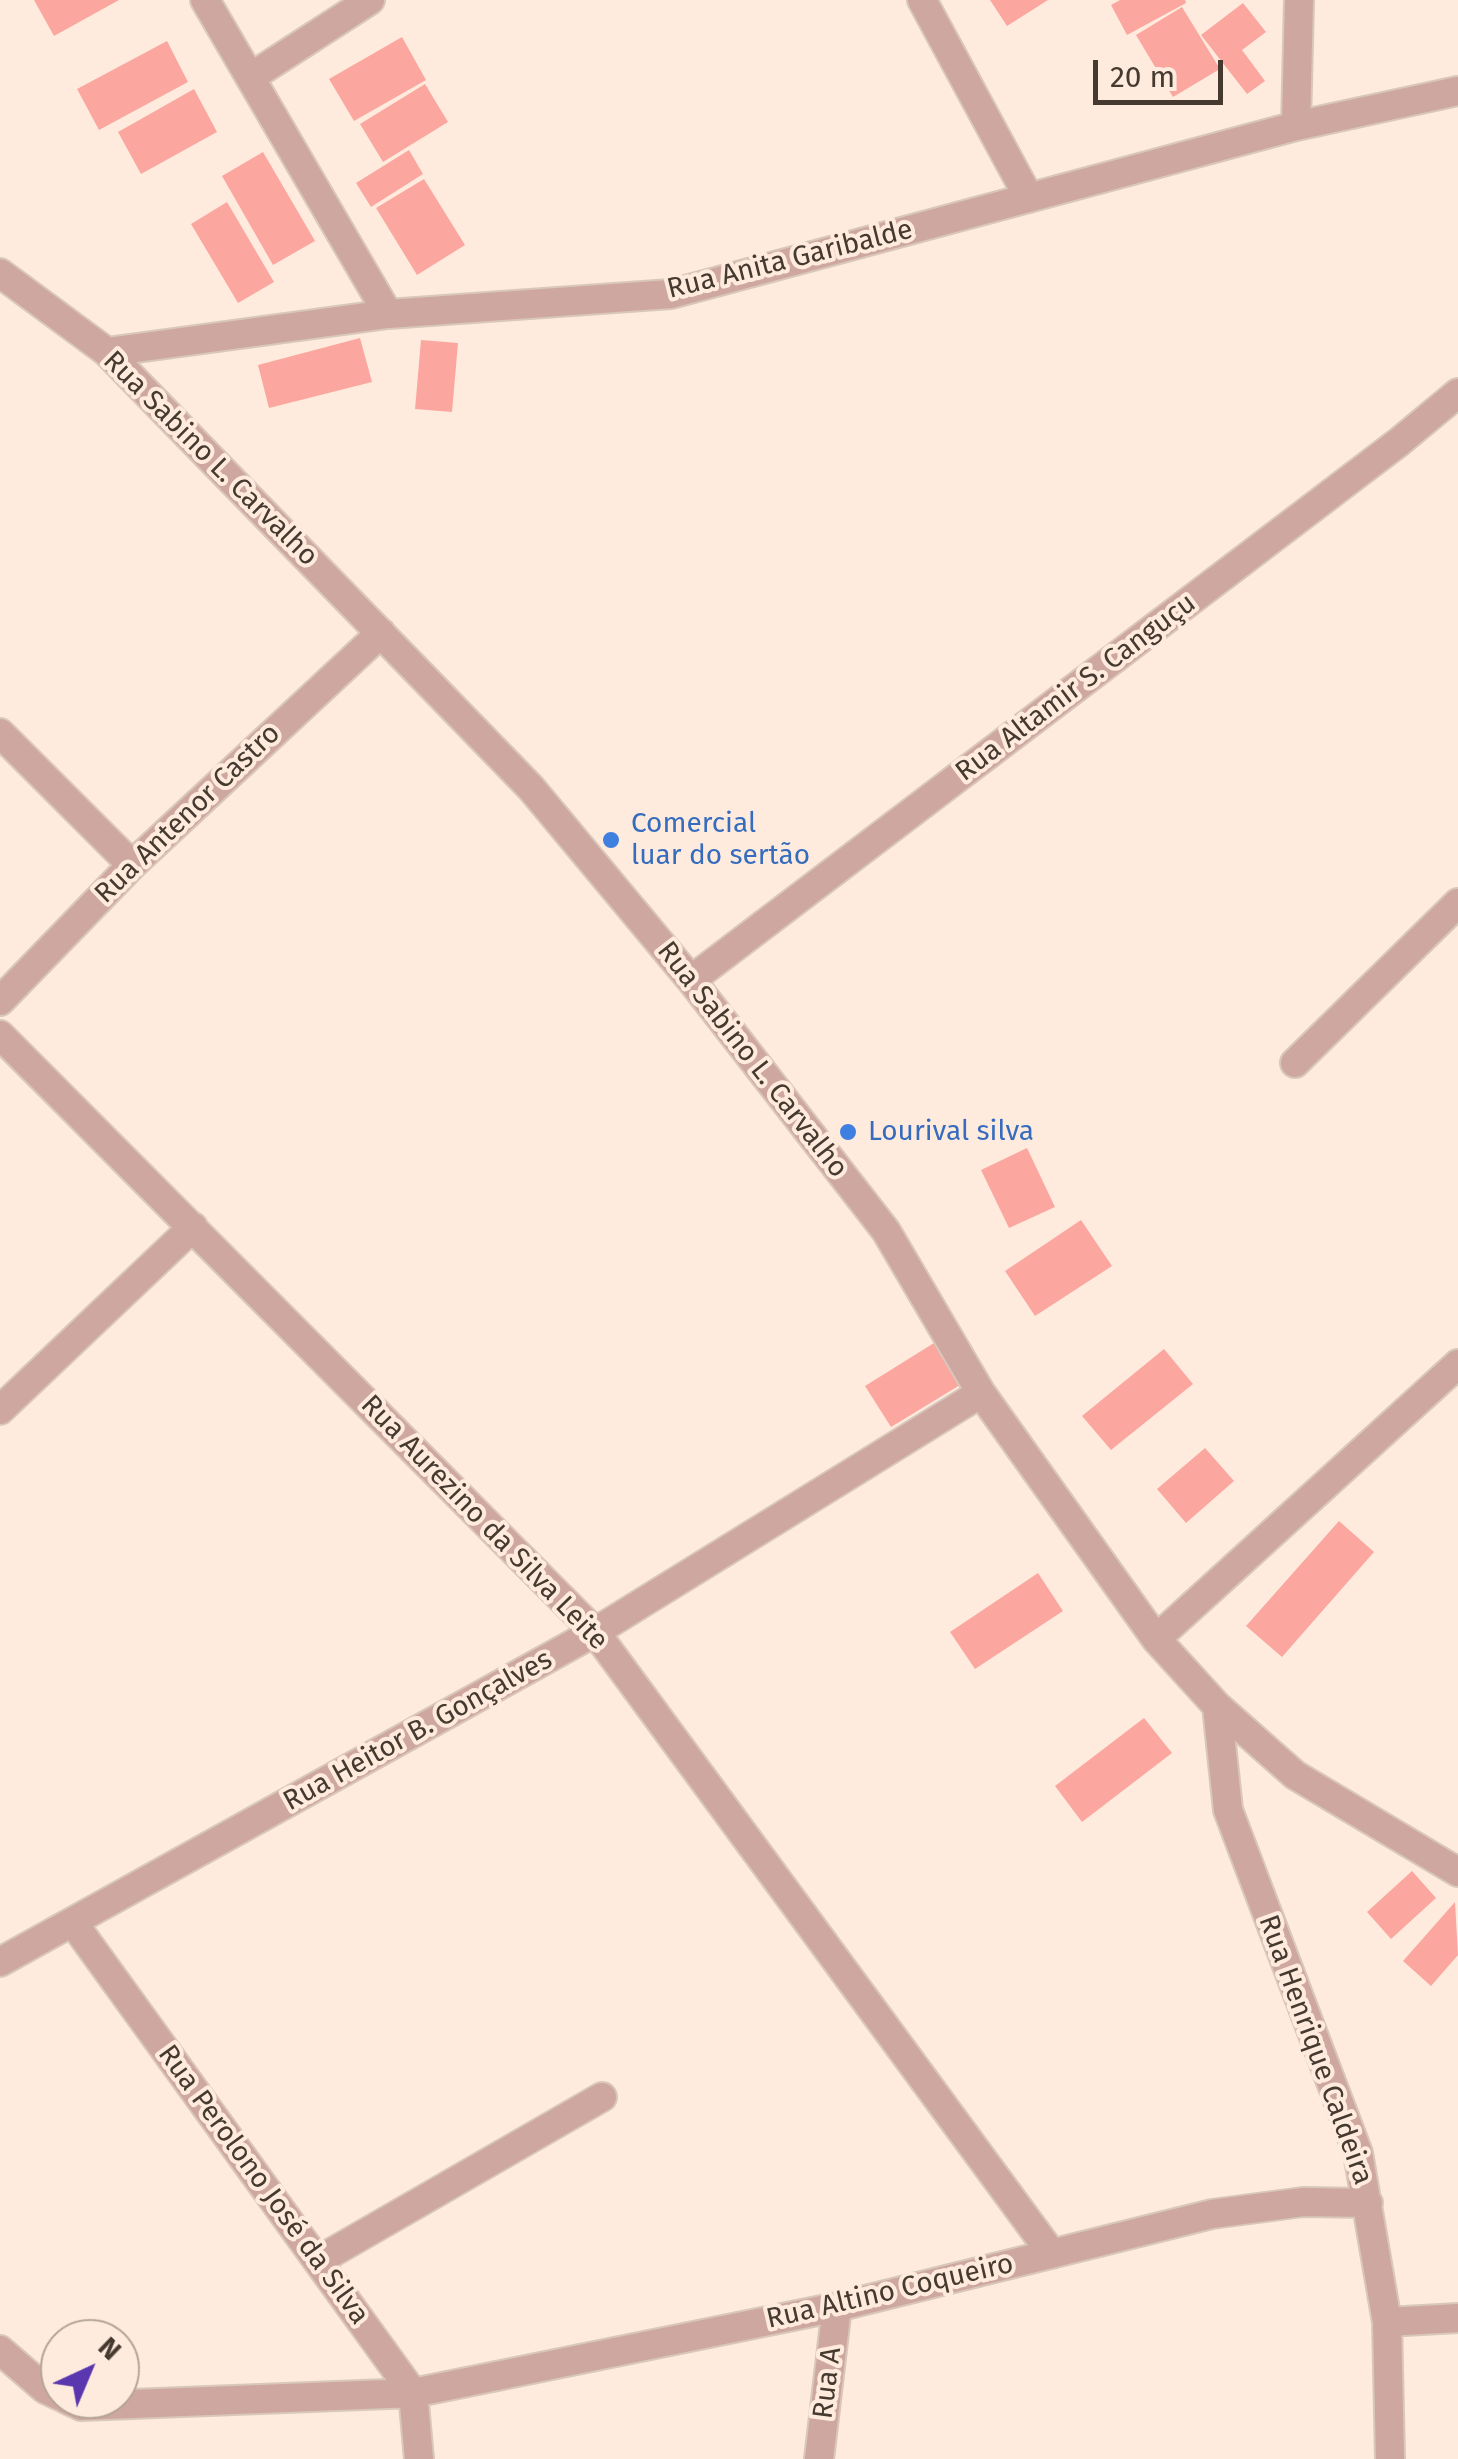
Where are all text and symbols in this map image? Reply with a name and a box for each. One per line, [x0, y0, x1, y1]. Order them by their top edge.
scale bar [1098, 40, 1228, 102]
text: 20 m [1110, 59, 1175, 95]
street label: Rua Anita Garibalde [664, 213, 916, 307]
street label: Rua Sabino L. Carvalho [96, 345, 324, 573]
street label: Rua Altamir S. Canguçu [949, 587, 1203, 789]
street label: Rua Antenor Castro [89, 717, 287, 911]
place label: Comercial luar do sertão [631, 807, 810, 873]
marker: Comercial luar do sertão [600, 829, 622, 851]
street label: Rua Sabino L. Carvalho [650, 935, 854, 1185]
place label: Lourival silva [868, 1115, 1034, 1149]
marker: Lourival silva [837, 1121, 859, 1143]
street label: Rua Aurezino da Silva Leite [353, 1389, 615, 1657]
street label: Rua Heitor B. Gonçalves [278, 1643, 558, 1819]
street label: Rua Henrique Caldeira [1251, 1911, 1379, 2189]
street label: Rua Perolono José da Silva [150, 2039, 376, 2331]
street label: Rua Altino Coqueiro [763, 2247, 1017, 2337]
north arrow [40, 2319, 140, 2419]
text: N [92, 2330, 128, 2367]
street label: Rua A [807, 2345, 849, 2421]

